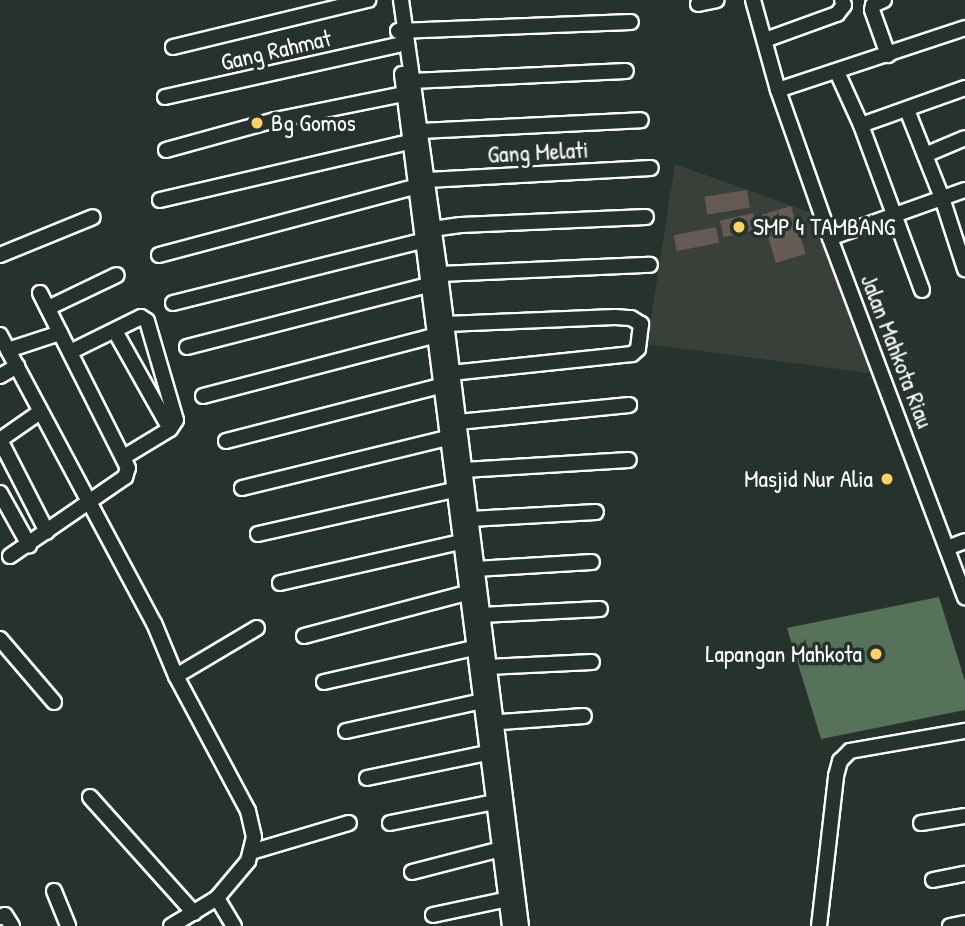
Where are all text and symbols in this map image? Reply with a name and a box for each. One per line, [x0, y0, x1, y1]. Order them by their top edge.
street label: Gang Rahmat [218, 23, 334, 77]
place label: Bg Gomos [271, 109, 356, 137]
marker: Bg Gomos [249, 115, 265, 131]
street label: Gang Melati [487, 135, 589, 169]
place label: SMP 4 TAMBANG [753, 213, 895, 241]
marker: SMP 4 TAMBANG [731, 219, 747, 235]
street label: Jalan Mahkota Riau [854, 270, 940, 432]
place label: Masjid Nur Alia [744, 465, 873, 493]
marker: Masjid Nur Alia [879, 471, 895, 487]
place label: Lapangan Mahkota [706, 640, 862, 668]
marker: Lapangan Mahkota [868, 646, 884, 662]

